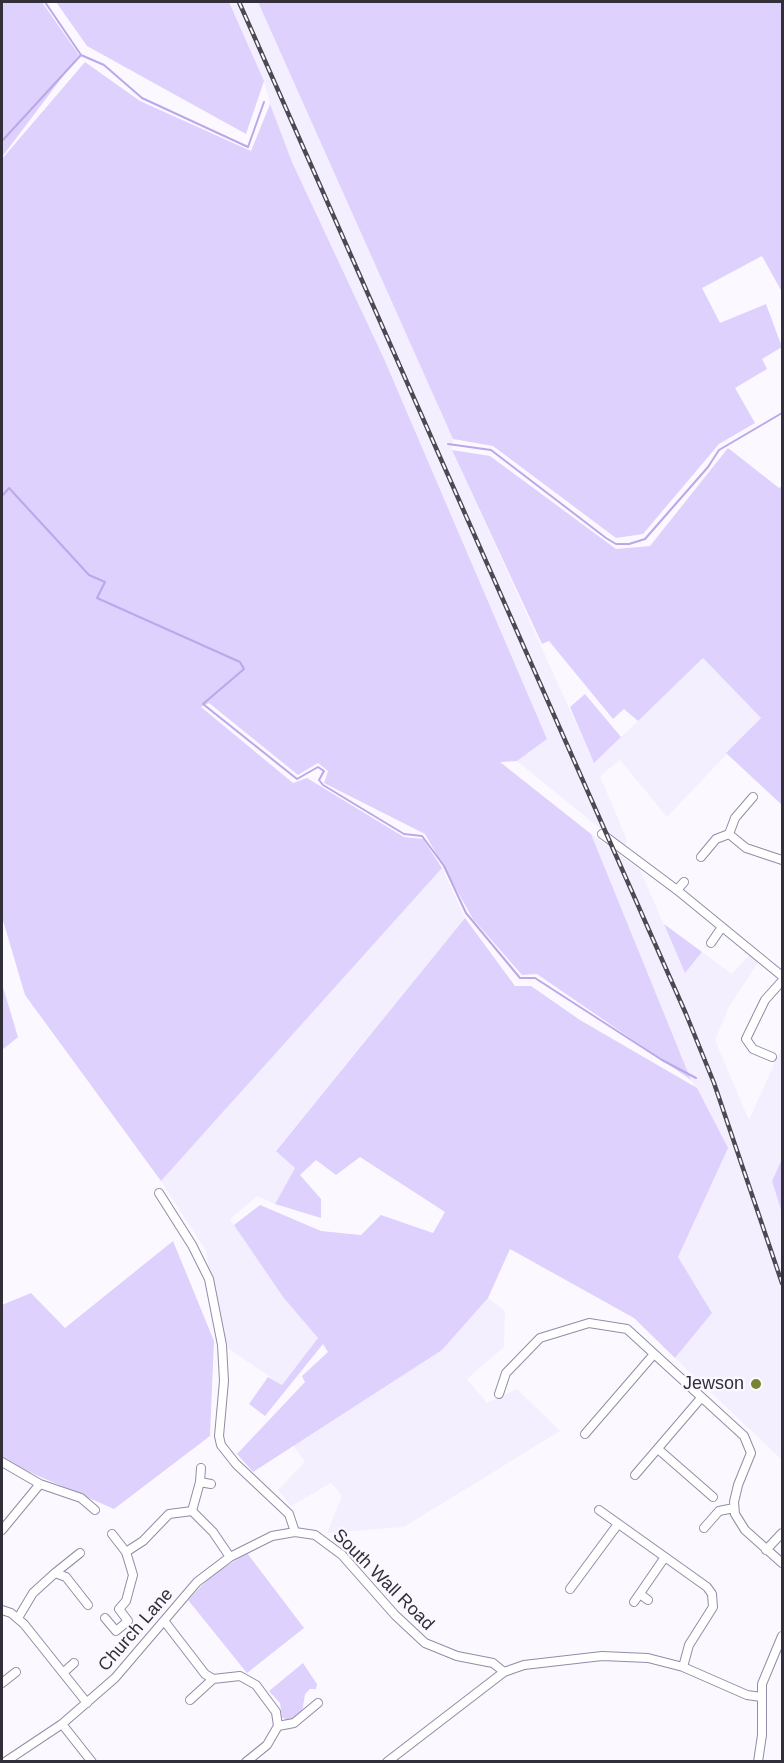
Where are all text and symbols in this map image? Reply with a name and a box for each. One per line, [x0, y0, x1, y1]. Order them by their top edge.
place label: Jewson [683, 1373, 744, 1395]
marker: Jewson [749, 1377, 763, 1391]
street label: South Wall Road [328, 1525, 438, 1635]
street label: Church Lane [94, 1584, 178, 1676]

